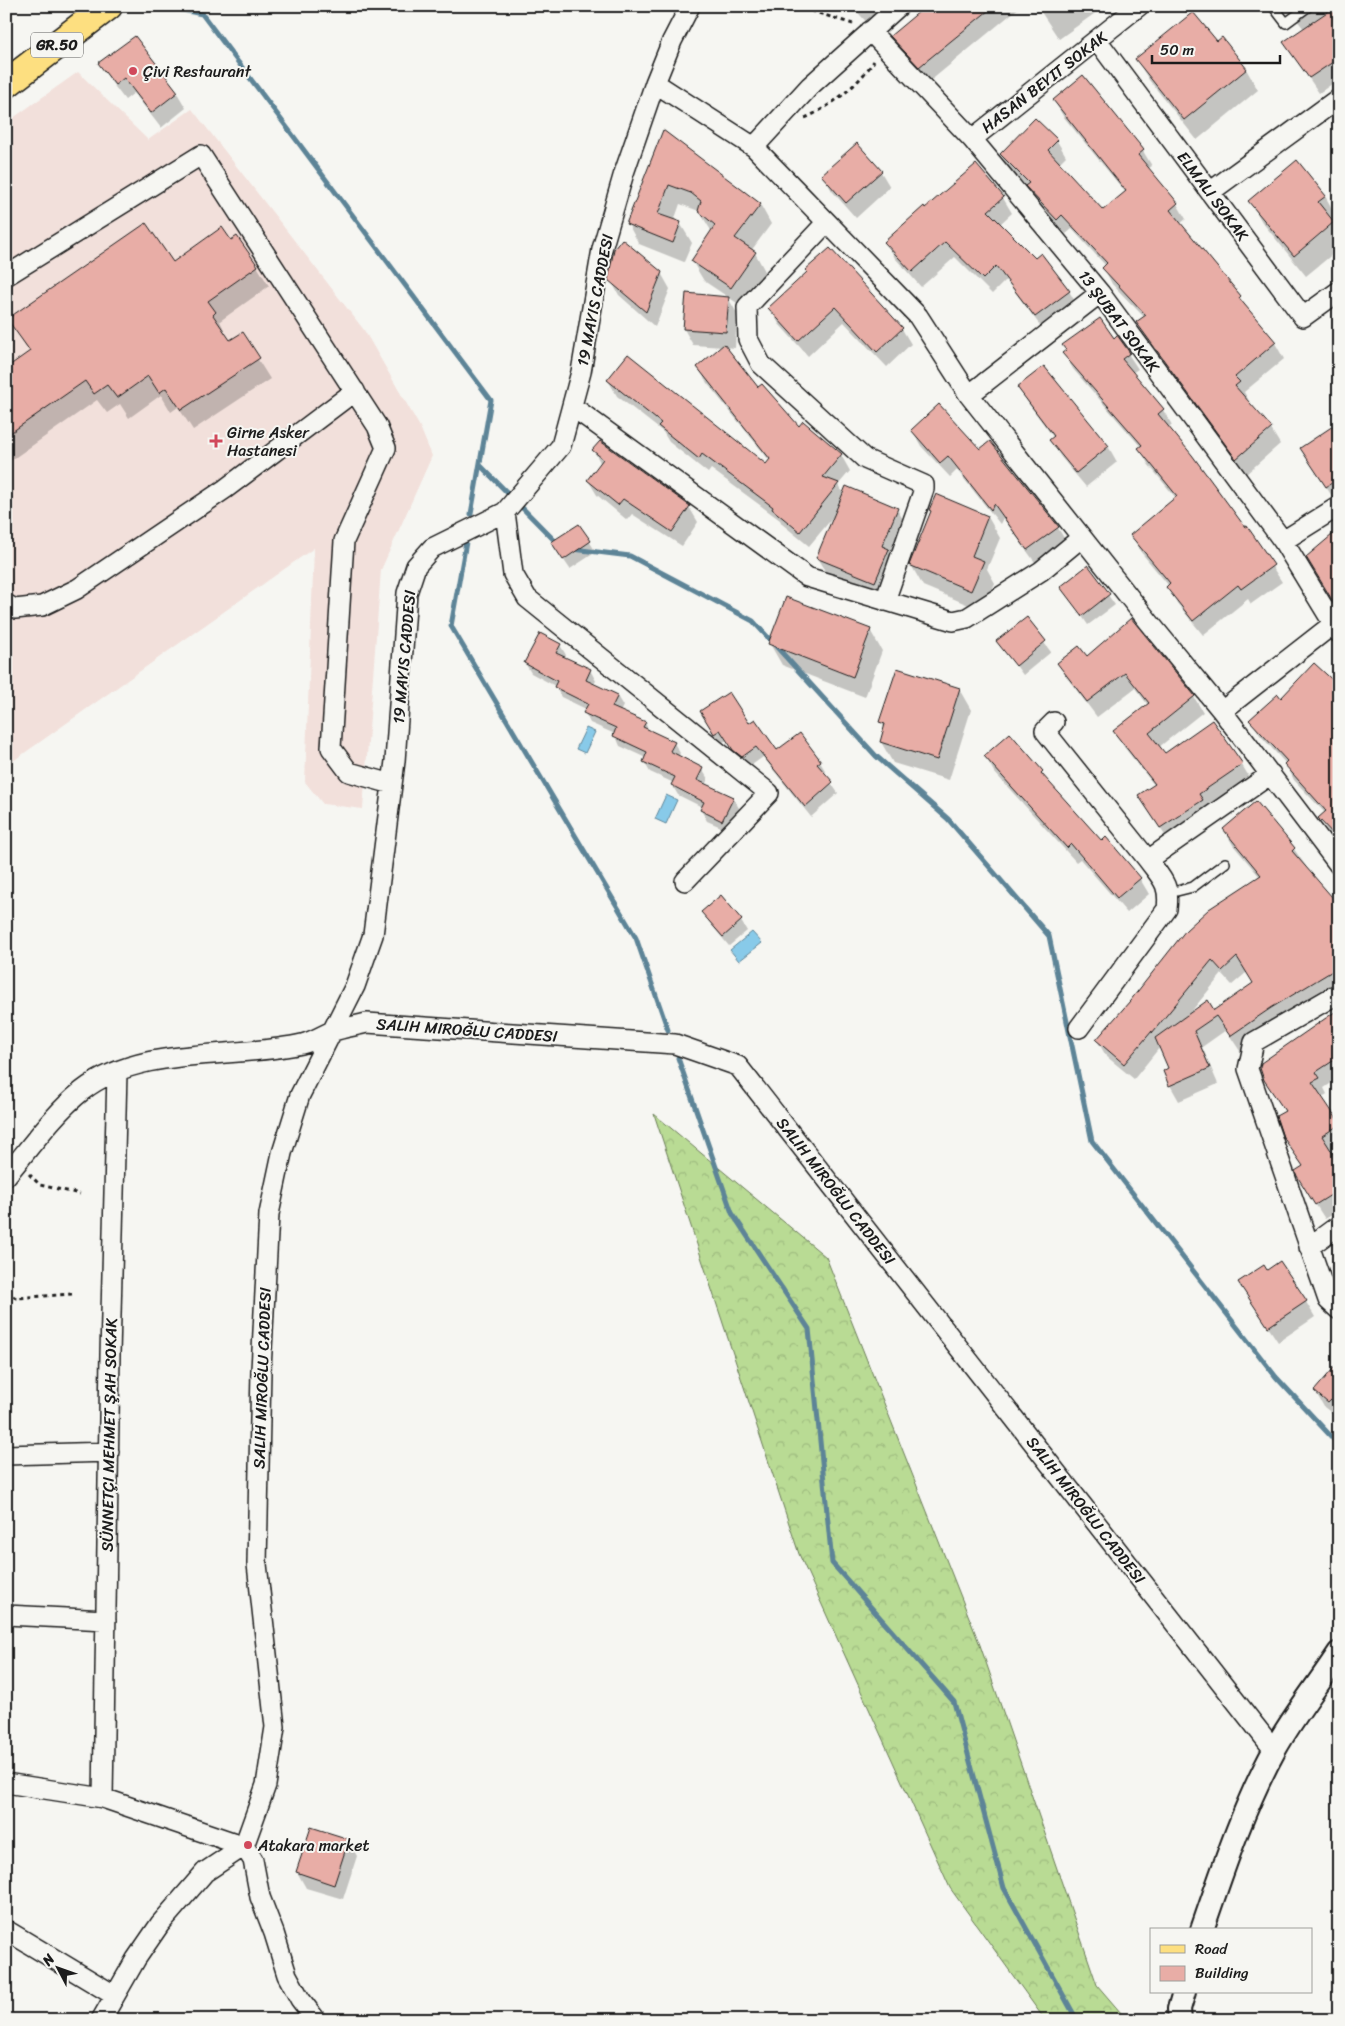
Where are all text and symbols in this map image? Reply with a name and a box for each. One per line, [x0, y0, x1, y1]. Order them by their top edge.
street label: HASAN BEYIT SOKAK [974, 23, 1114, 141]
road number: GR.50 [31, 32, 83, 58]
scale bar [1152, 32, 1280, 64]
text: 50 m [1160, 37, 1195, 63]
place label: Çivi Restaurant [143, 57, 251, 86]
marker: Çivi Restaurant [127, 65, 139, 77]
street label: ELMALI SOKAK [1169, 145, 1257, 248]
street label: 19 MAYIS CADDESI [568, 231, 622, 369]
street label: 13 ŞUBAT SOKAK [1071, 263, 1168, 380]
place label: Girne Asker Hastanesi [227, 418, 310, 465]
marker: Girne Asker Hastanesi [209, 434, 223, 448]
street label: 19 MAYIS CADDESI [384, 589, 424, 725]
street label: SALIH MIROĞLU CADDESI [375, 1009, 559, 1051]
street label: SALIH MIROĞLU CADDESI [769, 1110, 903, 1272]
street label: SALIH MIROĞLU CADDESI [244, 1287, 280, 1469]
street label: SÜNNETÇI MEHMET ŞAH SOKAK [92, 1317, 126, 1552]
street label: SALIH MIROĞLU CADDESI [1019, 1429, 1153, 1591]
place label: Atakara market [257, 1831, 369, 1860]
marker: Atakara market [242, 1839, 254, 1851]
legend [1150, 1928, 1312, 1994]
text: Road [1195, 1936, 1228, 1962]
north arrow [32, 1944, 82, 1994]
text: N [35, 1948, 61, 1972]
text: Building [1195, 1960, 1249, 1986]

